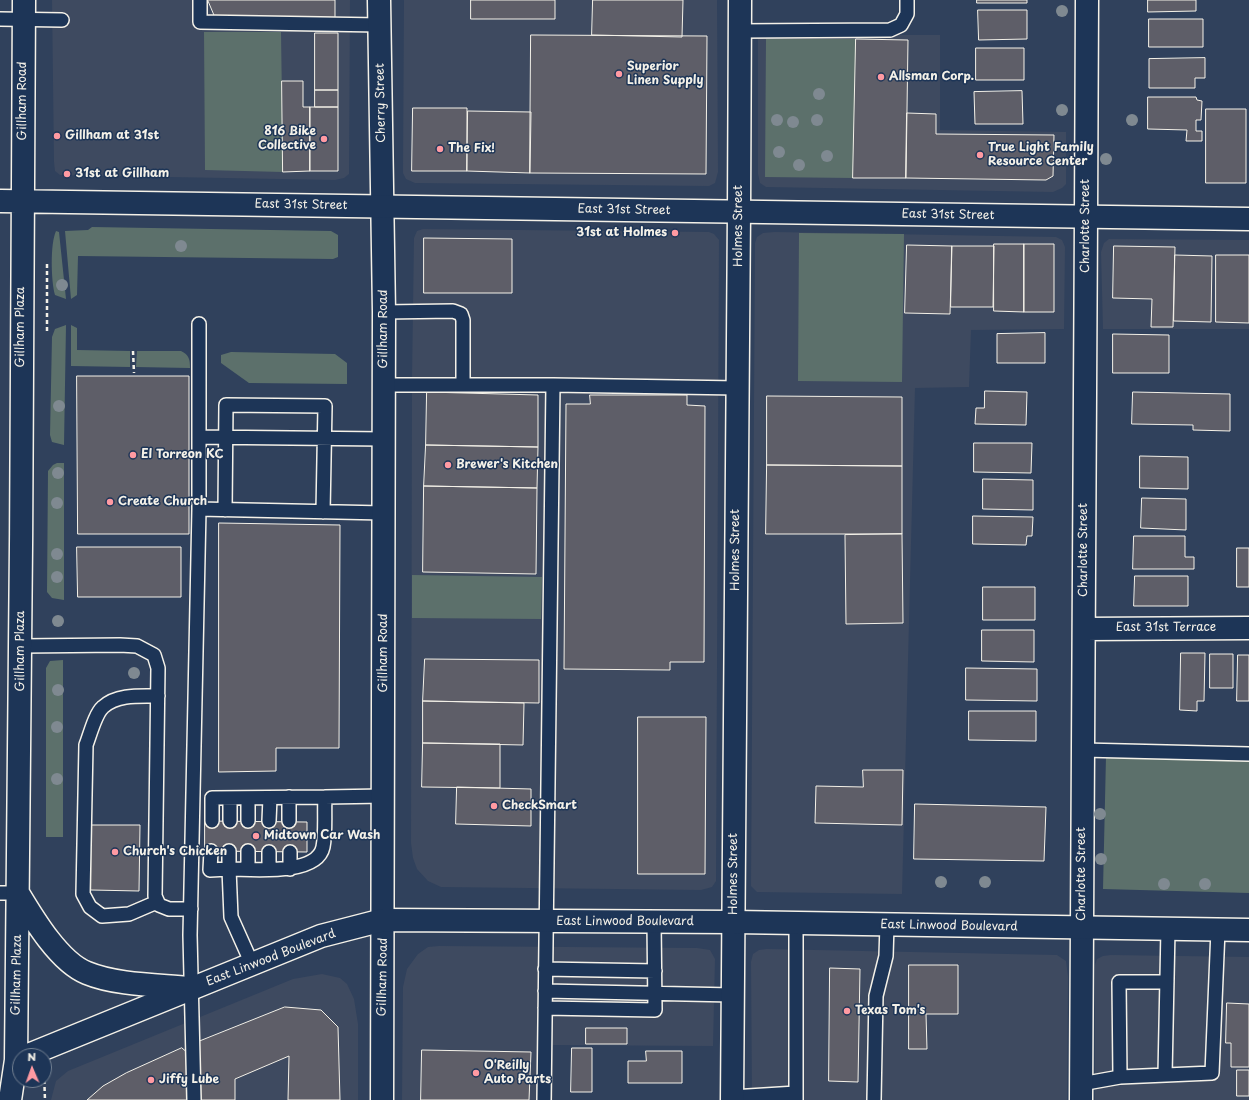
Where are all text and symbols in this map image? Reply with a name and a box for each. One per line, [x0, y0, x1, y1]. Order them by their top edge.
place label: Superior Linen Supply [627, 60, 703, 88]
street label: Gillham Road [16, 62, 30, 140]
street label: Cherry Street [373, 63, 389, 143]
marker: Superior Linen Supply [614, 69, 624, 79]
place label: Allsman Corp. [889, 70, 974, 84]
marker: Allsman Corp. [876, 72, 886, 82]
place label: 816 Bike Collective [258, 125, 316, 153]
place label: Gillham at 31st [65, 129, 159, 143]
marker: Gillham at 31st [52, 131, 62, 141]
marker: 816 Bike Collective [319, 134, 329, 144]
place label: True Light Family Resource Center [988, 141, 1094, 169]
place label: The Fix! [448, 142, 495, 156]
marker: The Fix! [435, 144, 445, 154]
marker: True Light Family Resource Center [975, 150, 985, 160]
place label: 31st at Gillham [75, 167, 169, 181]
marker: 31st at Gillham [62, 169, 72, 179]
street label: Charlotte Street [1079, 179, 1093, 273]
street label: Holmes Street [732, 185, 746, 267]
street label: East 31st Street [254, 197, 348, 213]
street label: East 31st Street [577, 202, 671, 218]
street label: East 31st Street [901, 207, 995, 223]
place label: 31st at Holmes [576, 226, 667, 240]
marker: 31st at Holmes [670, 228, 680, 238]
street label: Gillham Plaza [14, 287, 28, 367]
street label: Gillham Road [377, 290, 391, 368]
place label: El Torreon KC [141, 448, 224, 462]
marker: El Torreon KC [128, 450, 138, 460]
place label: Brewer's Kitchen [456, 458, 558, 472]
marker: Brewer's Kitchen [443, 460, 453, 470]
place label: Create Church [118, 495, 207, 509]
marker: Create Church [105, 497, 115, 507]
street label: Charlotte Street [1077, 503, 1091, 597]
street label: Holmes Street [729, 509, 743, 591]
street label: Gillham Plaza [14, 611, 28, 691]
street label: Gillham Road [377, 614, 391, 692]
street label: East 31st Terrace [1116, 621, 1216, 635]
place label: CheckSmart [502, 799, 577, 813]
marker: CheckSmart [489, 801, 499, 811]
street label: Charlotte Street [1075, 827, 1089, 921]
place label: Midtown Car Wash [264, 829, 380, 843]
marker: Midtown Car Wash [251, 831, 261, 841]
street label: Holmes Street [727, 833, 741, 915]
place label: Church's Chicken [123, 845, 227, 859]
marker: Church's Chicken [110, 847, 120, 857]
street label: East Linwood Boulevard [556, 915, 694, 929]
street label: East Linwood Boulevard [880, 918, 1018, 934]
street label: East Linwood Boulevard [204, 927, 338, 989]
street label: Gillham Plaza [9, 934, 25, 1016]
street label: Gillham Road [375, 937, 391, 1017]
place label: Texas Tom's [855, 1004, 925, 1018]
marker: Texas Tom's [842, 1006, 852, 1016]
north arrow [12, 1048, 52, 1088]
text: N [27, 1048, 36, 1065]
place label: O'Reilly Auto Parts [484, 1059, 551, 1087]
marker: O'Reilly Auto Parts [471, 1068, 481, 1078]
place label: Jiffy Lube [159, 1073, 219, 1087]
marker: Jiffy Lube [146, 1075, 156, 1085]

